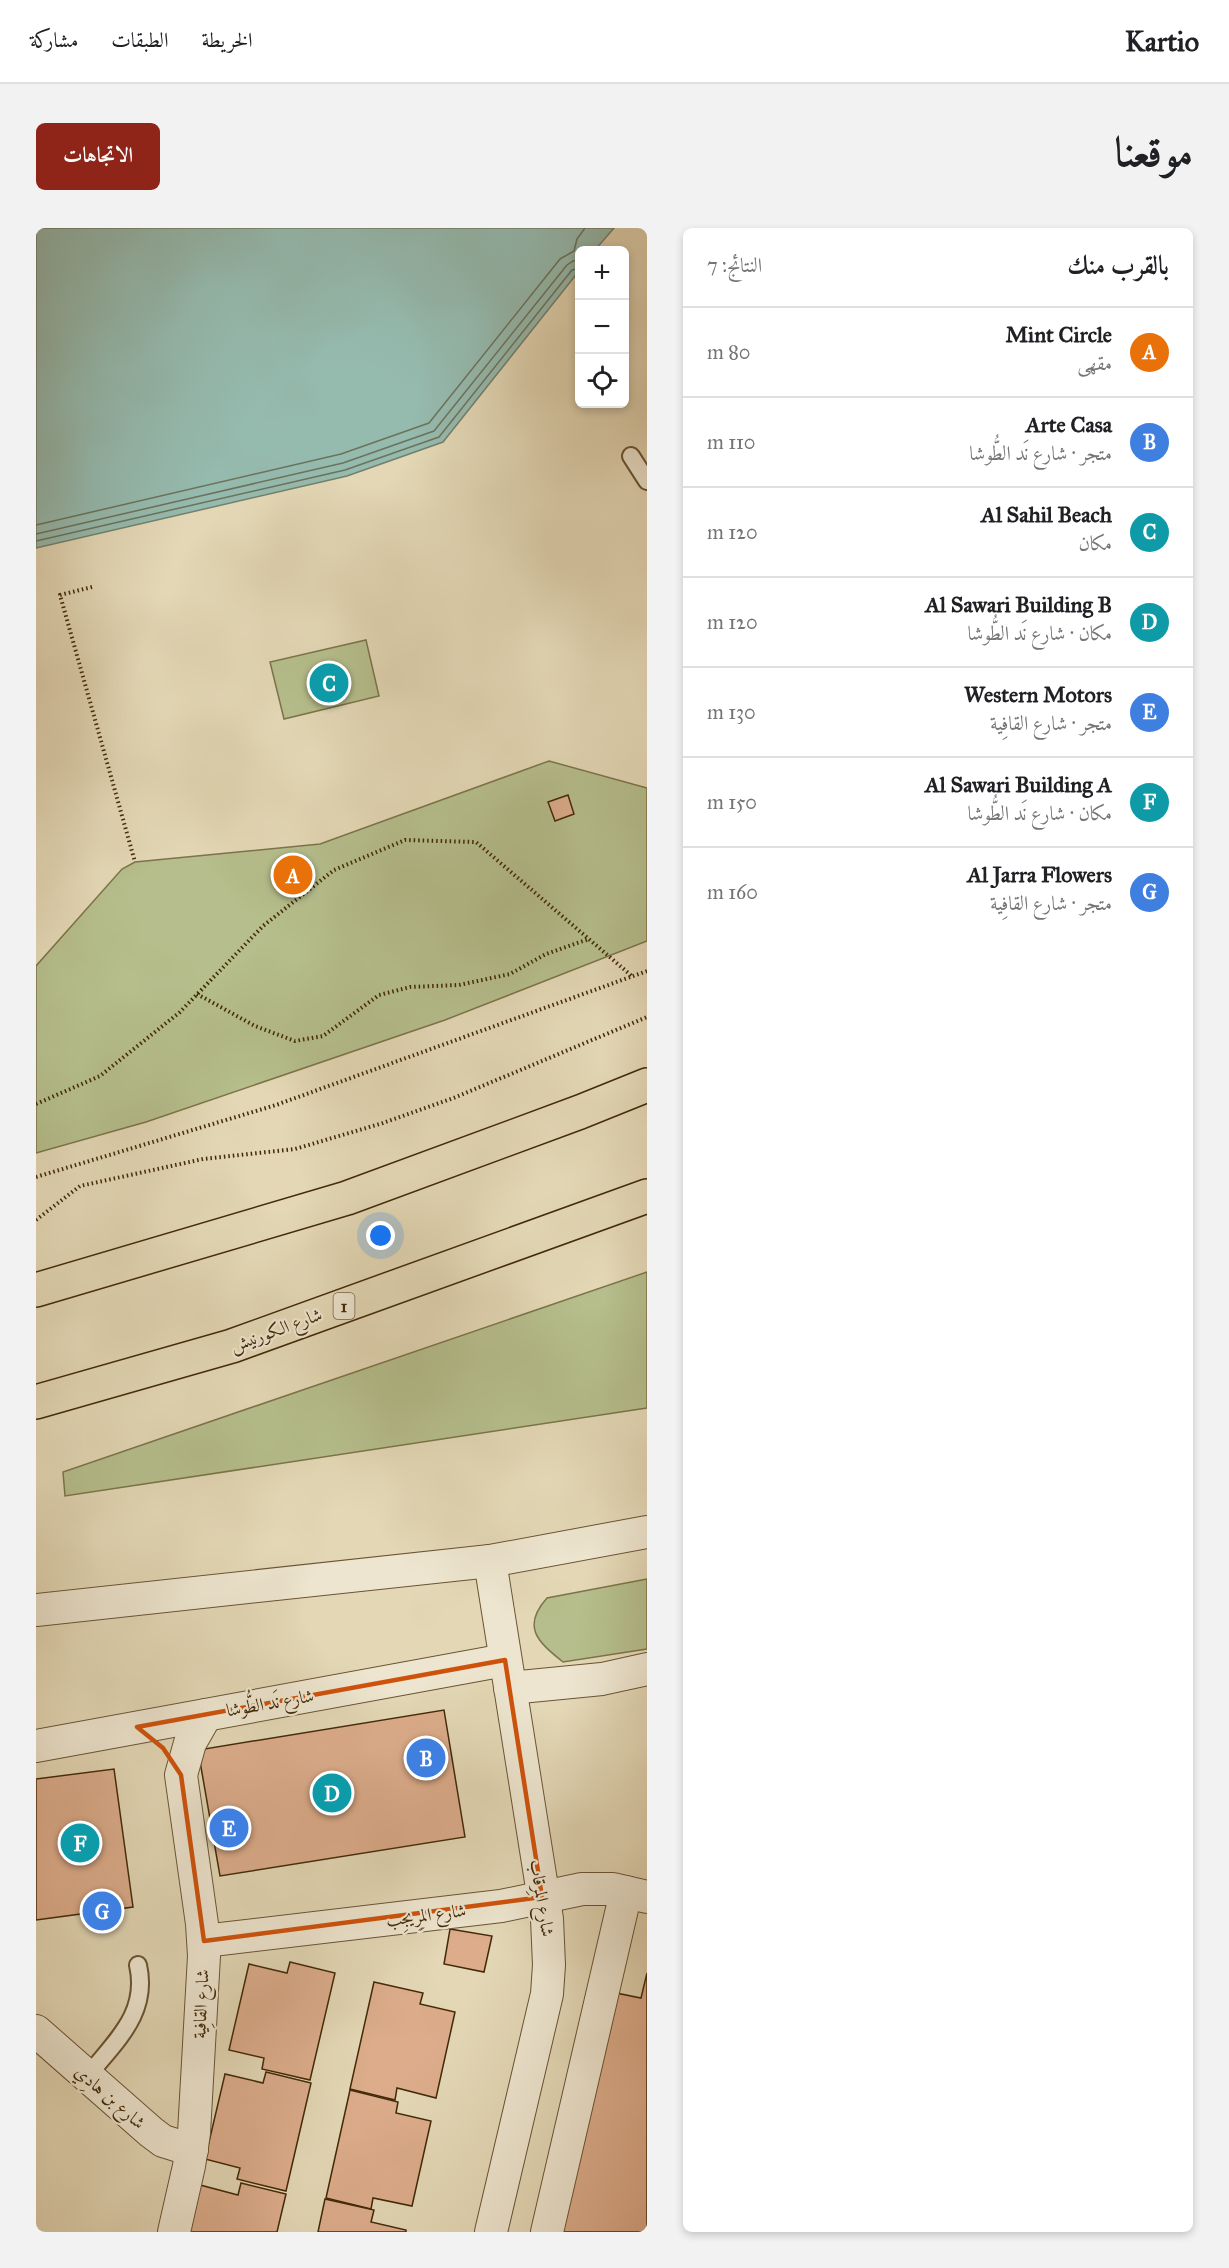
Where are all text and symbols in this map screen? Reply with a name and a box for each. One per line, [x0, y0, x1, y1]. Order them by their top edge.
text: Kartio [1125, 24, 1199, 59]
text: مشاركة [30, 27, 78, 53]
text: الطبقات [111, 27, 168, 53]
text: الخريطة [201, 27, 253, 53]
button: الاتجاهات [36, 123, 160, 190]
text: موقعنا [1115, 126, 1193, 178]
map controls [575, 246, 629, 408]
button: + [575, 246, 629, 300]
text: بالقرب منك [1067, 249, 1169, 281]
text: النتائج: 7 [707, 253, 762, 277]
button: − [575, 300, 629, 354]
text: Mint Circle [1005, 321, 1112, 348]
text: 80 m [707, 340, 750, 364]
text: A [1143, 340, 1156, 364]
text: مقهى [1077, 351, 1112, 375]
button: locate [575, 354, 629, 408]
text: Arte Casa [1026, 411, 1112, 438]
text: 110 m [707, 430, 755, 454]
text: B [1143, 430, 1156, 454]
text: متجر · شارع نَد الطُّوشا [969, 441, 1112, 465]
text: Al Sahil Beach [981, 501, 1112, 528]
text: 120 m [707, 520, 758, 544]
text: C [1143, 520, 1156, 544]
text: مكان [1078, 531, 1112, 555]
text: Al Sawari Building B [925, 591, 1112, 618]
text: 120 m [707, 610, 758, 634]
text: D [1142, 610, 1157, 634]
text: مكان · شارع نَد الطُّوشا [967, 621, 1112, 645]
pin: C [310, 660, 348, 706]
text: Western Motors [964, 681, 1112, 708]
text: 130 m [707, 700, 756, 724]
text: E [1142, 700, 1157, 724]
text: متجر · شارع القافِية [990, 711, 1112, 735]
text: Al Sawari Building A [925, 771, 1112, 798]
text: 150 m [707, 790, 757, 814]
text: F [1143, 790, 1156, 814]
text: مكان · شارع نَد الطُّوشا [967, 801, 1112, 825]
pin: A [274, 852, 312, 898]
text: Al Jarra Flowers [967, 861, 1112, 888]
text: 160 m [707, 880, 758, 904]
text: G [1142, 880, 1157, 904]
text: متجر · شارع القافِية [990, 891, 1112, 915]
your location [366, 1221, 395, 1250]
road number: 1 [334, 1293, 354, 1319]
street label: شارع الكورنيش [227, 1303, 326, 1361]
street label: شارع نَد الطُّوشا [223, 1678, 316, 1725]
pin: B [406, 1736, 446, 1780]
pin: D [312, 1770, 352, 1816]
pin: E [210, 1806, 248, 1850]
pin: F [60, 1820, 99, 1866]
street label: شارع المِرقاب [521, 1858, 559, 1939]
pin: G [82, 1888, 122, 1934]
street label: شارع المِرِيجِب [385, 1899, 468, 1935]
street label: شارع القافِية [188, 1969, 218, 2040]
street label: شارع بن هادِي [67, 2060, 150, 2137]

